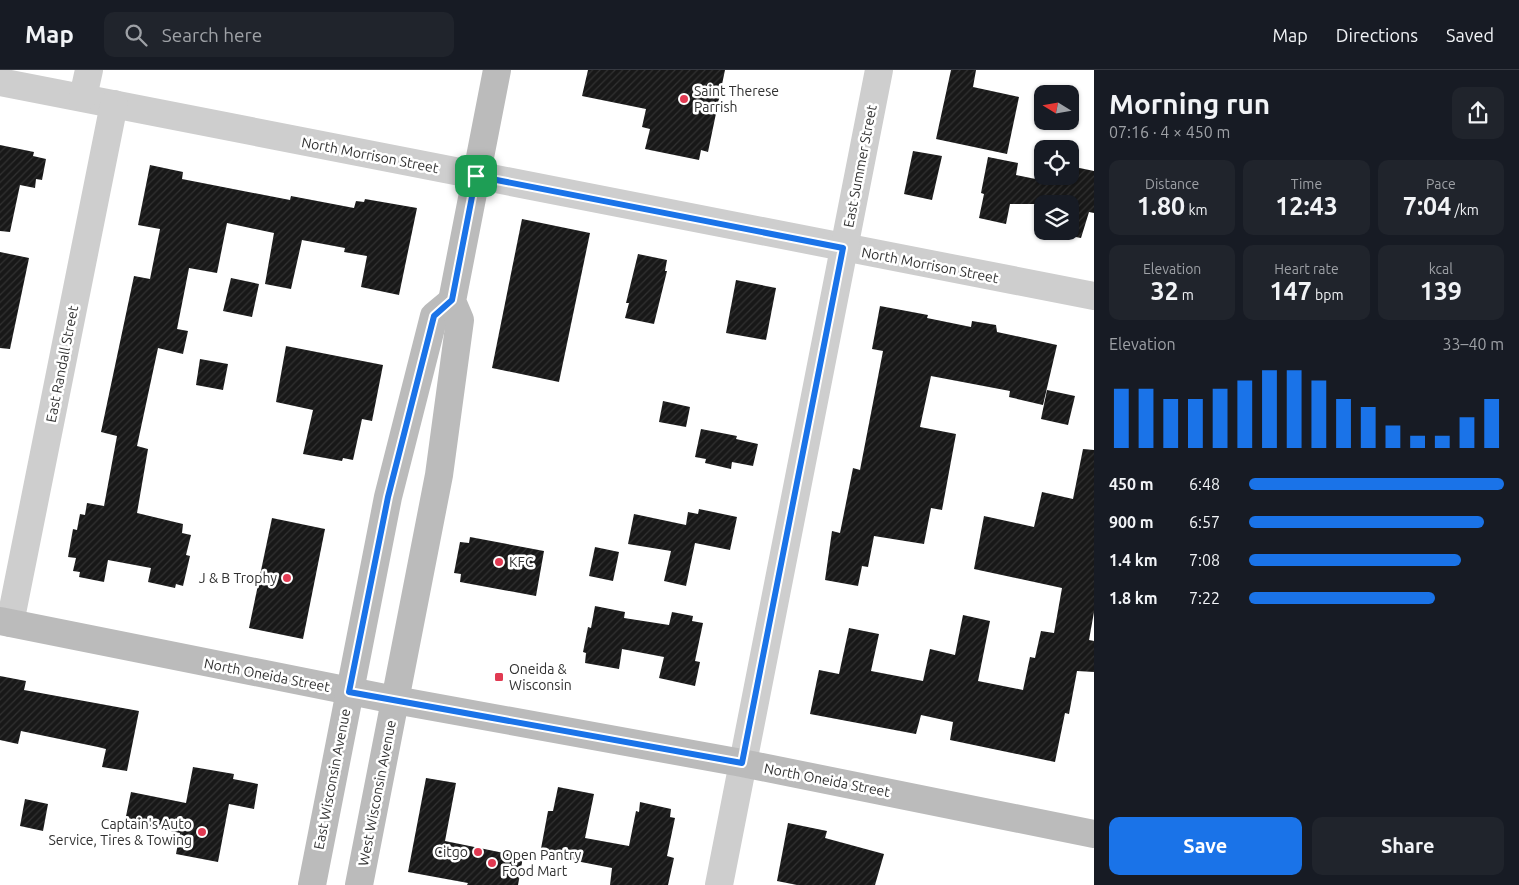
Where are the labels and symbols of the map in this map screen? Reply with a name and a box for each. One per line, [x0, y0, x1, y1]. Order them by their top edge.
place label: Saint Therese Parrish [694, 83, 779, 115]
north arrow [1034, 85, 1079, 130]
marker: Saint Therese Parrish [678, 93, 690, 105]
street label: East Summer Street [840, 103, 880, 229]
street label: North Morrison Street [300, 134, 440, 176]
pin [455, 155, 497, 197]
street label: North Morrison Street [860, 244, 1000, 286]
street label: East Randall Street [43, 304, 81, 424]
place label: KFC [509, 554, 534, 570]
marker: KFC [493, 556, 505, 568]
place label: J & B Trophy [199, 570, 277, 586]
marker: J & B Trophy [281, 572, 293, 584]
street label: North Oneida Street [203, 655, 332, 695]
place label: Oneida & Wisconsin [509, 661, 572, 693]
marker: Oneida & Wisconsin [493, 671, 505, 683]
street label: East Wisconsin Avenue [311, 707, 353, 851]
street label: West Wisconsin Avenue [355, 719, 399, 867]
street label: North Oneida Street [763, 760, 892, 800]
place label: Captain's Auto Service, Tires & Towing [48, 816, 192, 848]
marker: Captain's Auto Service, Tires & Towing [196, 826, 208, 838]
place label: Citgo [434, 844, 468, 860]
marker: Citgo [472, 846, 484, 858]
place label: Open Pantry Food Mart [502, 847, 582, 879]
marker: Open Pantry Food Mart [486, 857, 498, 869]

